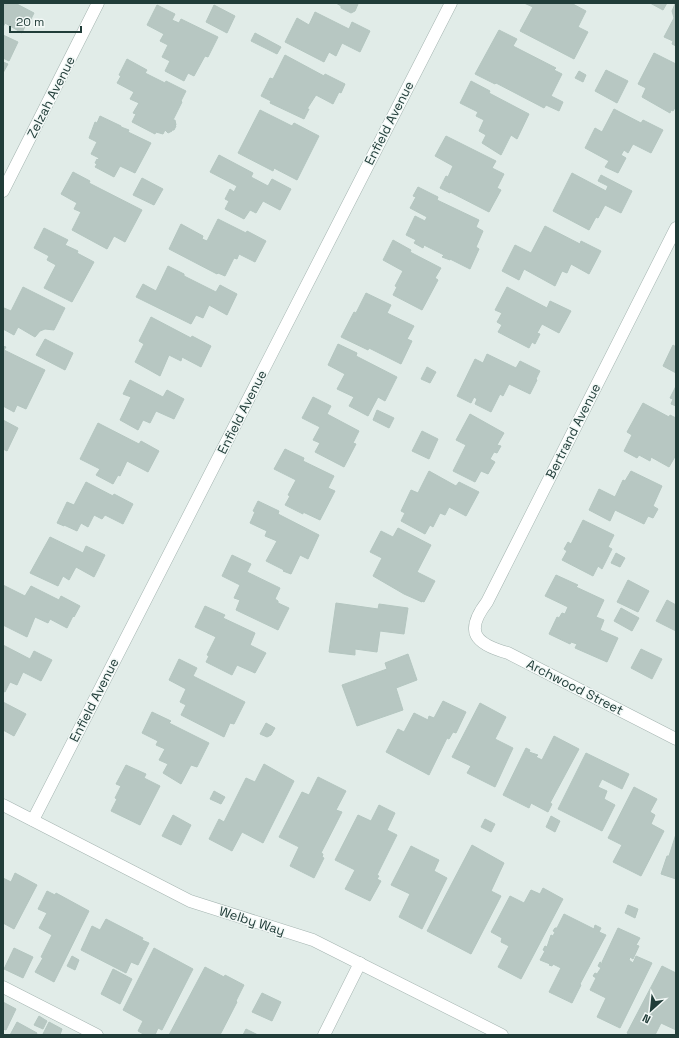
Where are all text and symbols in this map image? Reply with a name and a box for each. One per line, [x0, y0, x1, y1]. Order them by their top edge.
scale bar [10, 8, 81, 34]
text: 20 m [16, 14, 44, 30]
street label: Zelzah Avenue [23, 53, 79, 141]
street label: Enfield Avenue [361, 78, 417, 168]
street label: Enfield Avenue [214, 367, 270, 457]
street label: Bertrand Avenue [542, 380, 604, 482]
street label: Enfield Avenue [66, 655, 122, 745]
street label: Archwood Street [524, 655, 626, 719]
street label: Welby Way [217, 902, 287, 940]
north arrow [631, 990, 671, 1030]
text: N [640, 1011, 653, 1027]

